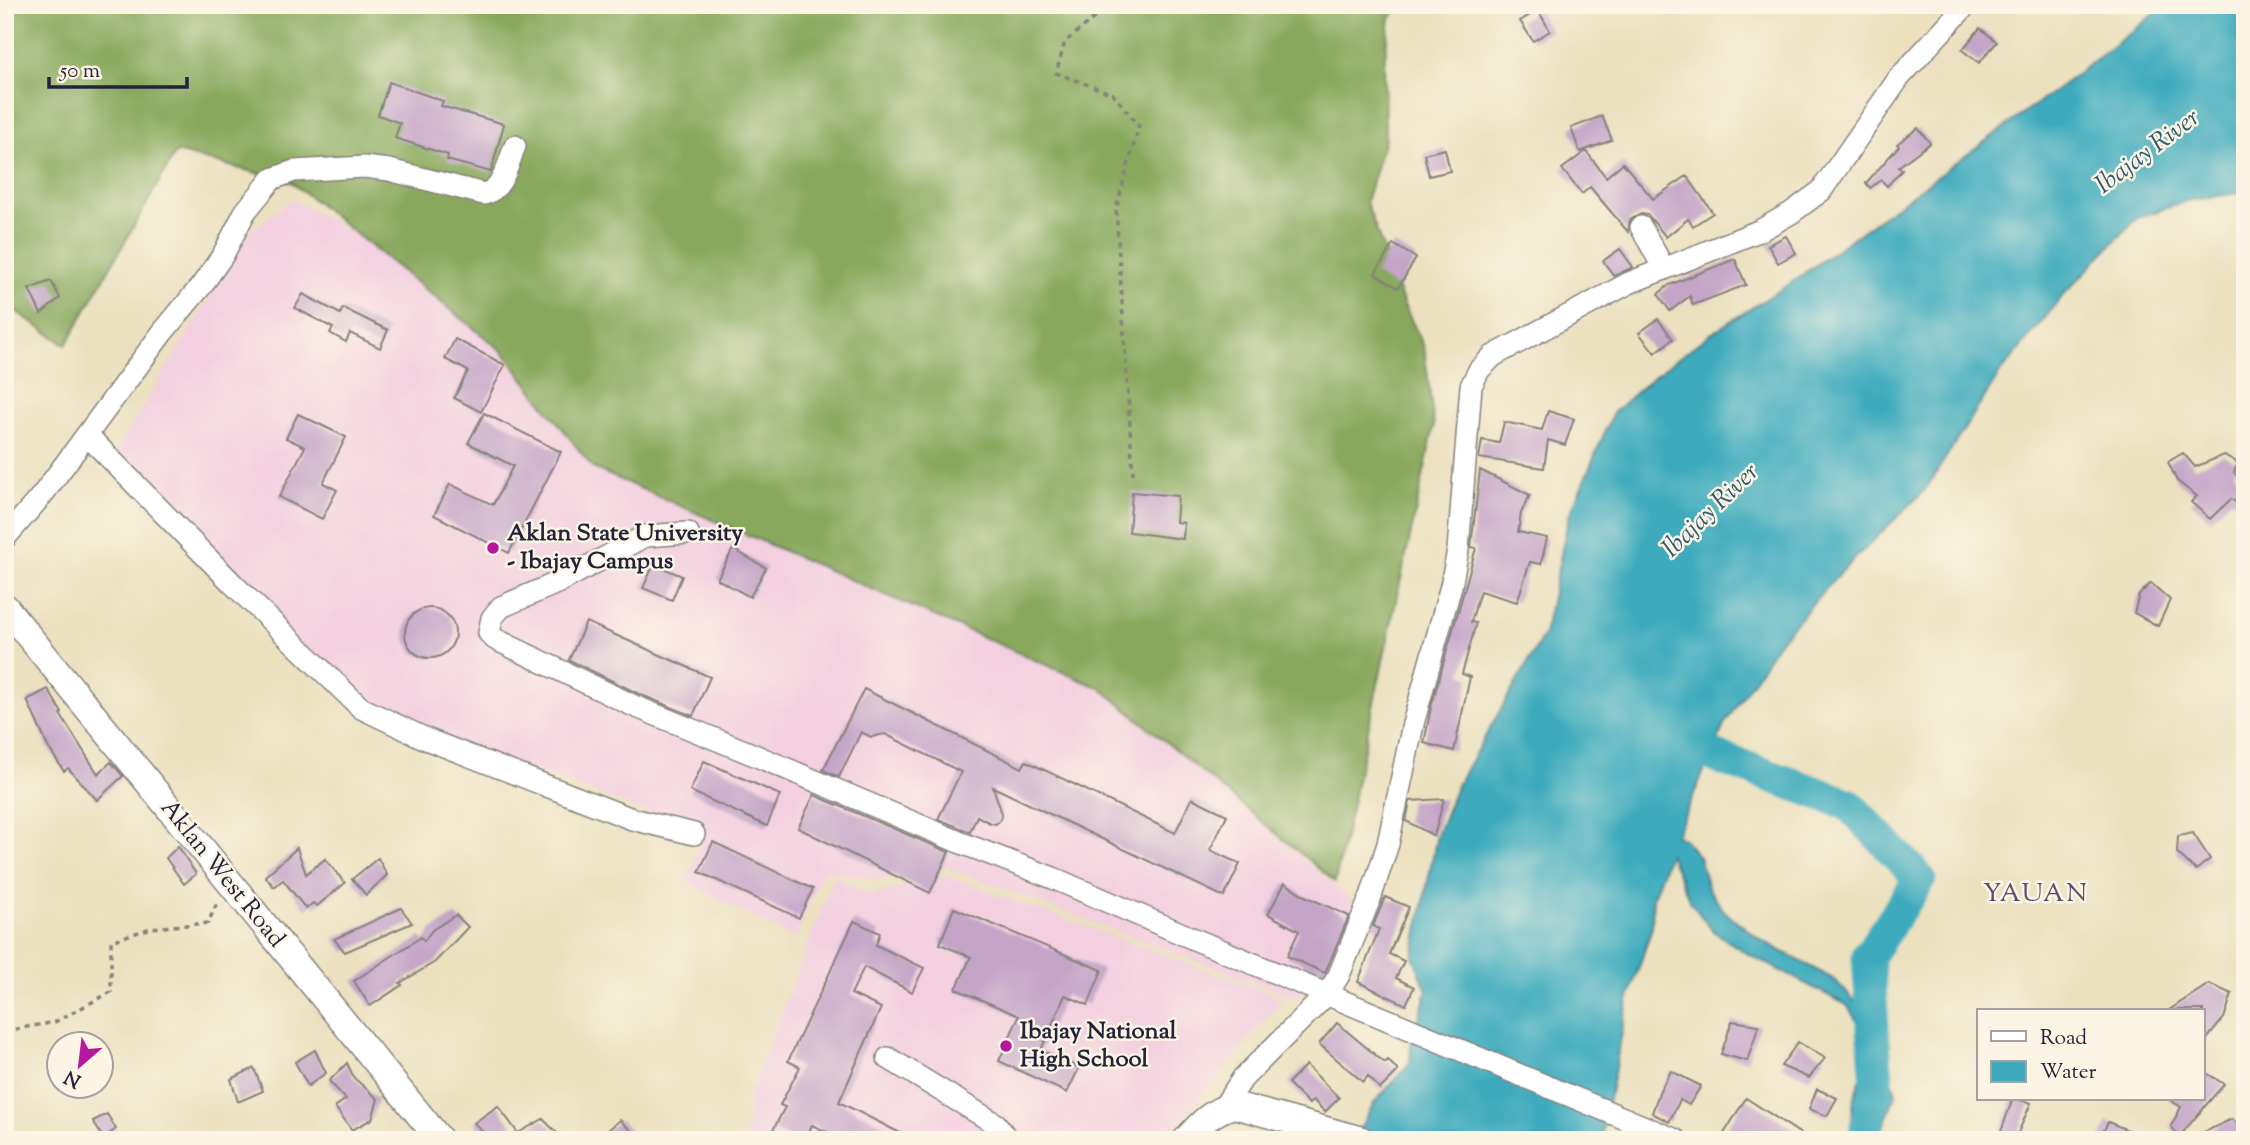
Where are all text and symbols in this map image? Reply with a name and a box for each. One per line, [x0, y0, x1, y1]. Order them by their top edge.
scale bar [49, 46, 187, 90]
text: 50 m [59, 57, 100, 87]
water label: Ibajay River [2088, 100, 2208, 204]
water label: Ibajay River [1654, 455, 1768, 567]
place label: Aklan State University - Ibajay Campus [507, 517, 743, 579]
marker: Aklan State University - Ibajay Campus [485, 540, 501, 556]
street label: Aklan West Road [152, 793, 293, 956]
district label: YAUAN [1983, 876, 2089, 913]
legend [1977, 1009, 2204, 1100]
place label: Ibajay National High School [1020, 1015, 1177, 1077]
text: Road [2040, 1024, 2087, 1054]
north arrow [46, 1030, 116, 1100]
marker: Ibajay National High School [998, 1038, 1014, 1054]
text: Water [2040, 1058, 2097, 1088]
text: N [60, 1062, 86, 1093]

